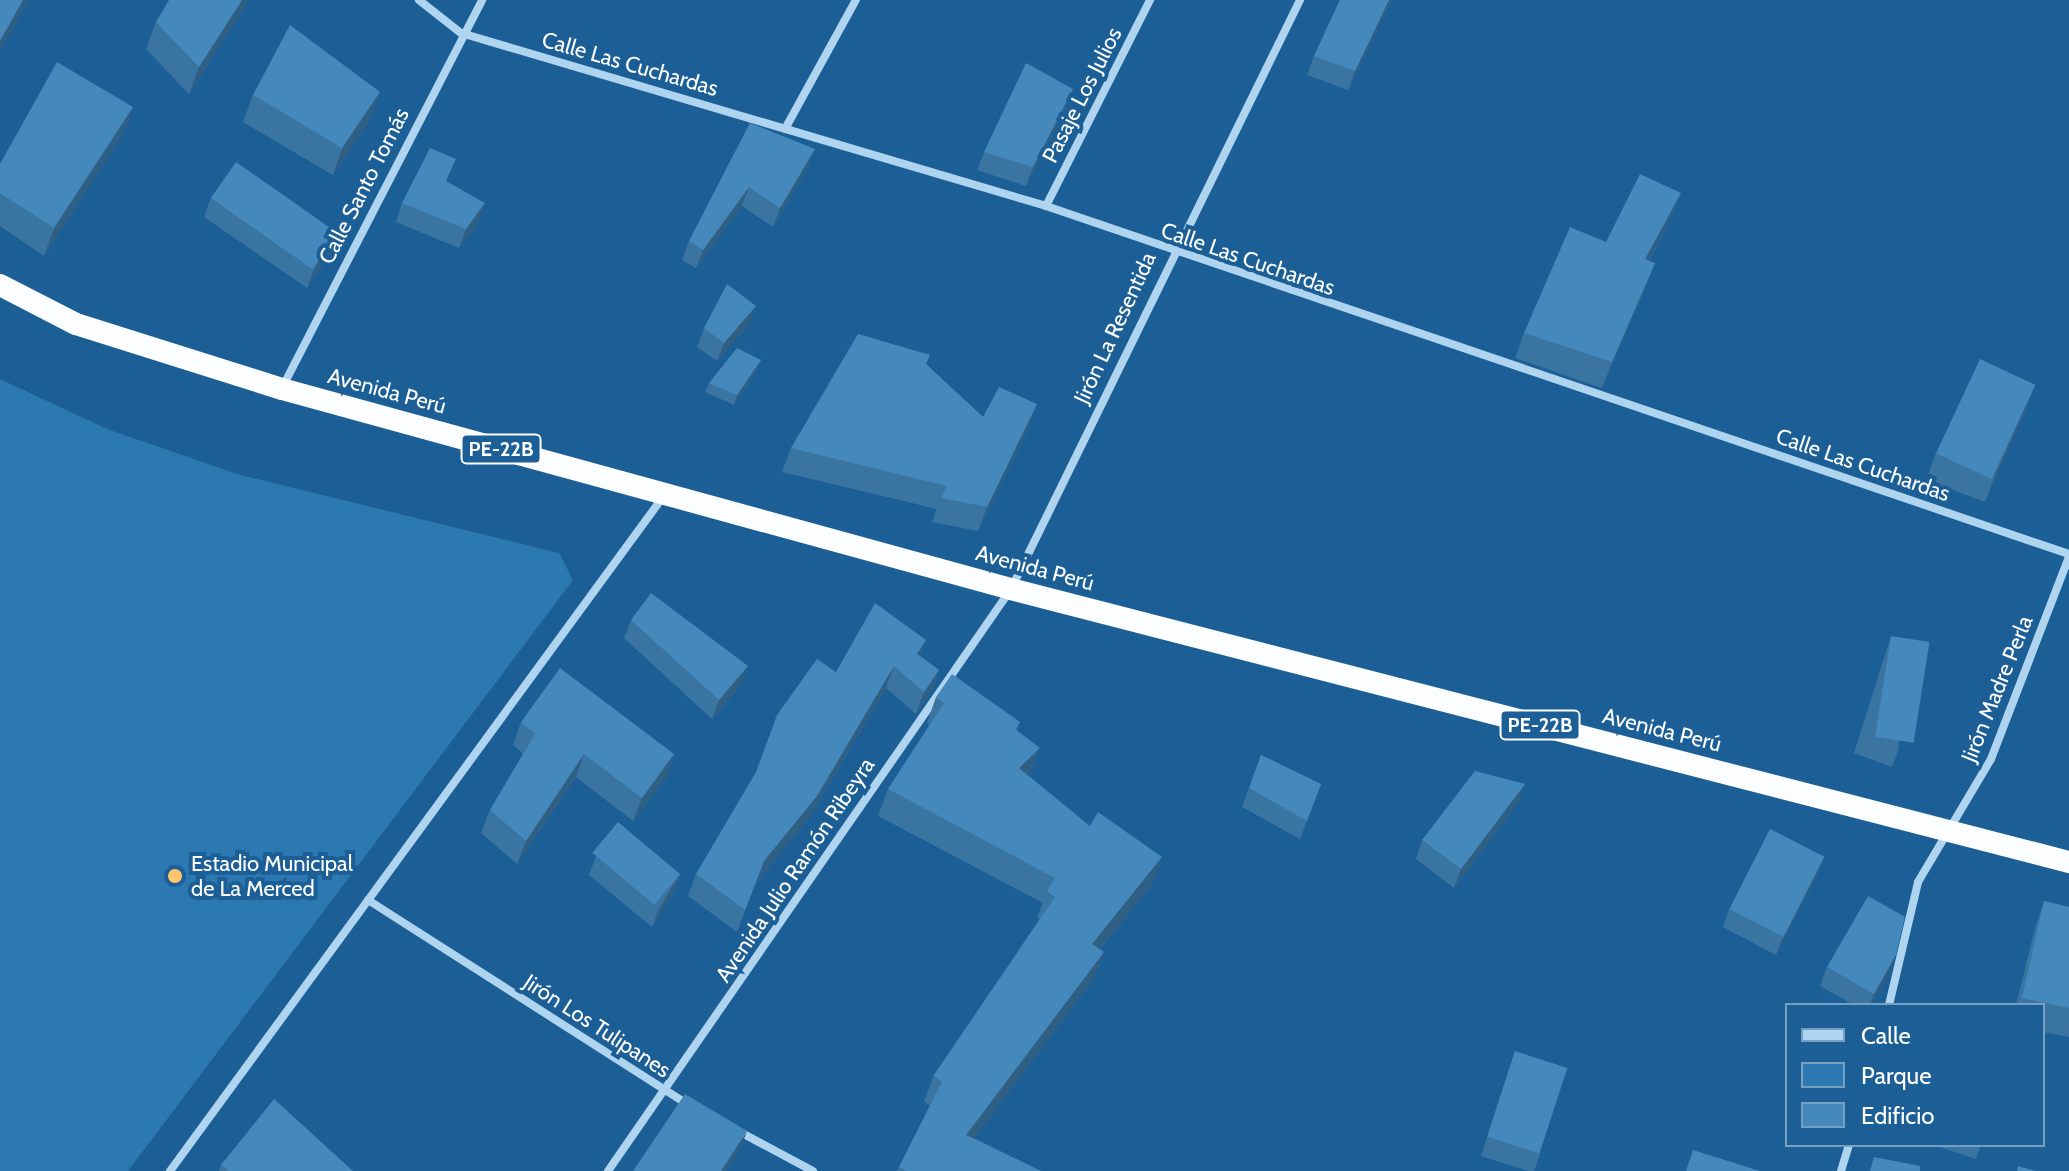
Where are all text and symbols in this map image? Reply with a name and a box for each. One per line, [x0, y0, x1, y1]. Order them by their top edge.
street label: Pasaje Los Julios [1037, 23, 1127, 167]
street label: Calle Las Cuchardas [539, 26, 721, 102]
street label: Calle Santo Tomás [313, 104, 415, 268]
street label: Calle Las Cuchardas [1158, 217, 1338, 301]
street label: Jirón La Resentida [1068, 248, 1162, 408]
street label: Avenida Perú [325, 363, 449, 419]
street label: Calle Las Cuchardas [1773, 423, 1953, 507]
road number: PE-22B [459, 433, 543, 465]
street label: Avenida Perú [973, 540, 1097, 596]
street label: Jirón Madre Perla [1956, 612, 2038, 766]
street label: Avenida Perú [1600, 703, 1724, 757]
road number: PE-22B [1498, 709, 1582, 741]
street label: Avenida Julio Ramón Ribeyra [710, 753, 880, 987]
place label: Estadio Municipal de La Merced [191, 850, 353, 902]
marker: Estadio Municipal de La Merced [166, 867, 184, 885]
street label: Jirón Los Tulipanes [519, 969, 675, 1083]
legend [1785, 1003, 2045, 1147]
text: Calle [1861, 1021, 1911, 1050]
text: Parque [1861, 1061, 1931, 1090]
text: Edificio [1861, 1101, 1935, 1130]

